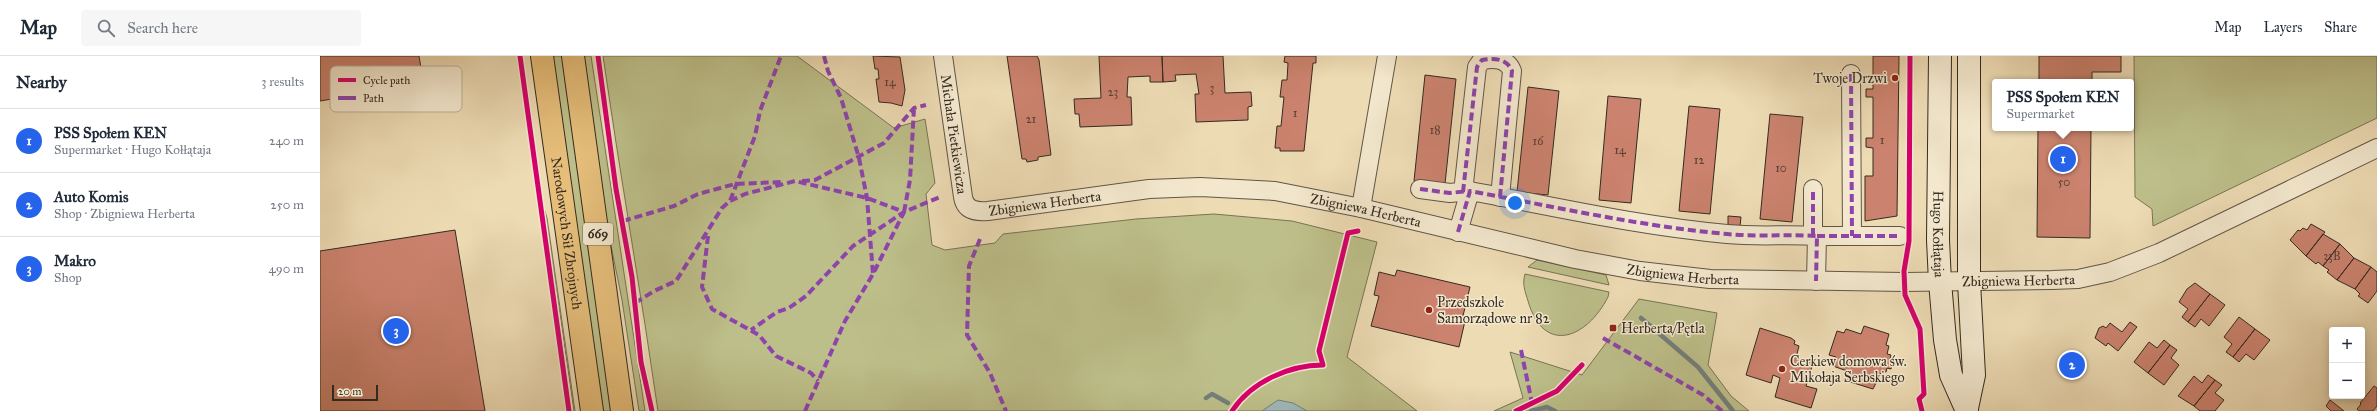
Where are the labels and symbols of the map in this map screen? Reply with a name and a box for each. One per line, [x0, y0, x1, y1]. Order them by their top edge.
legend [330, 66, 462, 112]
place label: Twoje Drzwi [1813, 70, 1887, 87]
street label: Michała Pietkiewicza [937, 73, 971, 195]
marker: Twoje Drzwi [1890, 73, 1900, 83]
text: Cycle path [363, 74, 410, 87]
house number: 14 [884, 75, 896, 89]
house number: 3 [1210, 81, 1215, 95]
house number: 23 [1108, 85, 1119, 99]
text: Path [363, 92, 384, 105]
house number: 1 [1293, 106, 1298, 120]
house number: 21 [1026, 112, 1037, 126]
house number: 18 [1429, 123, 1441, 137]
house number: 1 [1880, 133, 1885, 147]
house number: 16 [1533, 134, 1544, 148]
house number: 14 [1614, 143, 1626, 157]
pin: 1 [2050, 144, 2076, 174]
house number: 12 [1694, 153, 1704, 167]
street label: Narodowych Sił Zbrojnych [548, 156, 586, 311]
house number: 10 [1775, 161, 1787, 175]
house number: 50 [2058, 175, 2070, 189]
street label: Zbigniewa Herberta [988, 187, 1102, 219]
street label: Zbigniewa Herberta [1309, 190, 1423, 231]
street label: Hugo Kołłątaja [1929, 191, 1948, 278]
your location [1505, 193, 1525, 213]
road number: 669 [583, 223, 613, 245]
house number: 33B [2323, 249, 2341, 263]
street label: Zbigniewa Herberta [1625, 260, 1739, 288]
street label: Zbigniewa Herberta [1962, 271, 2075, 290]
place label: Przedszkole Samorządowe nr 82 [1437, 294, 1550, 327]
marker: Przedszkole Samorządowe nr 82 [1424, 305, 1434, 315]
pin: 3 [383, 316, 409, 346]
place label: Herberta/Pętla [1621, 320, 1705, 337]
marker: Herberta/Pętla [1608, 323, 1618, 333]
pin: 2 [2059, 350, 2085, 380]
place label: Cerkiew domowa św. Mikołaja Serbskiego [1790, 353, 1907, 386]
marker: Cerkiew domowa św. Mikołaja Serbskiego [1777, 364, 1787, 374]
scale bar [332, 383, 378, 402]

